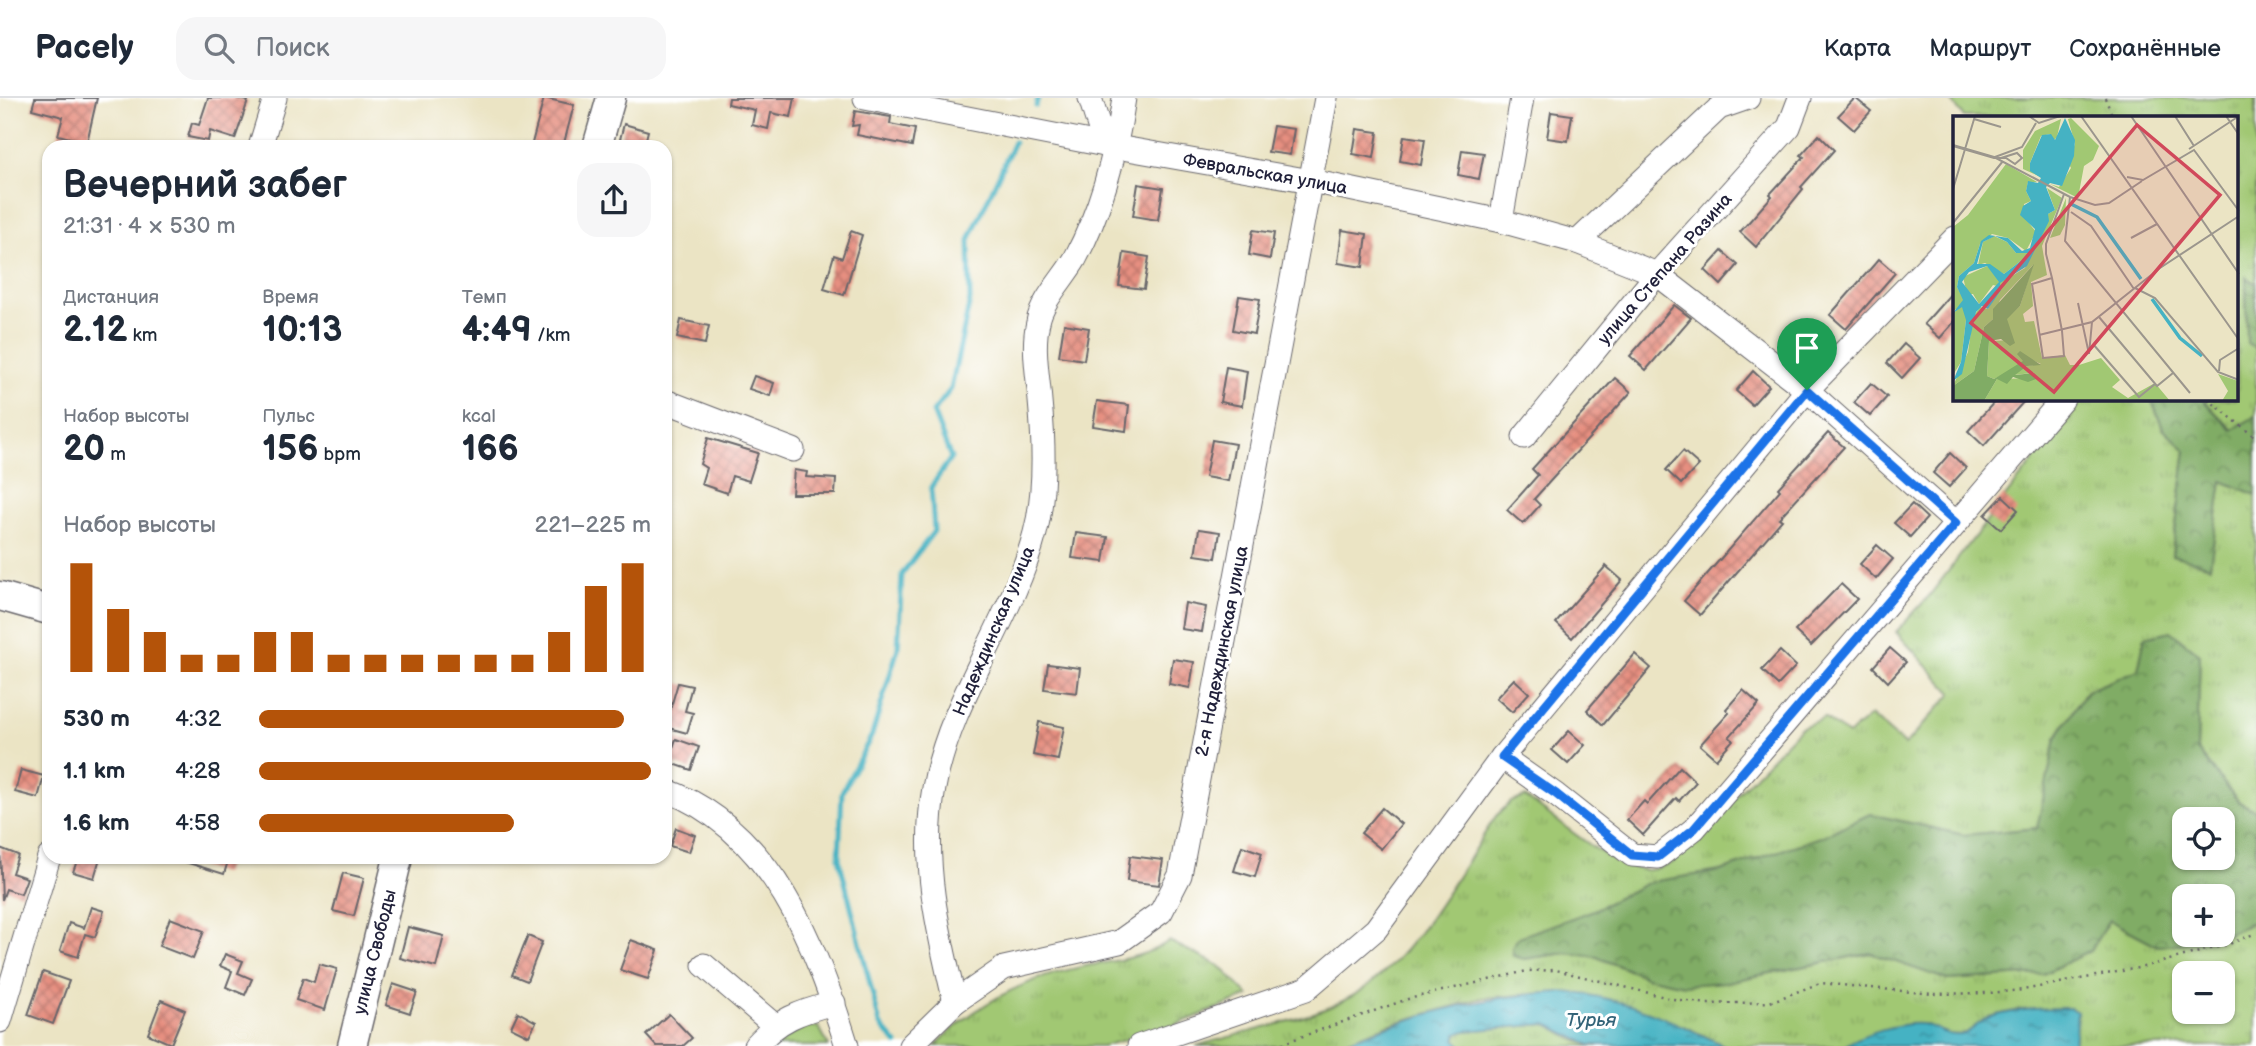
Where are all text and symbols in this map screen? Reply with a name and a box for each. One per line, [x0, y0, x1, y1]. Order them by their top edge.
search box [176, 17, 666, 80]
text: Pacely [35, 28, 134, 68]
icon: search [200, 29, 238, 67]
text: Поиск [256, 33, 330, 64]
text: Карта [1824, 34, 1891, 63]
text: Маршрут [1929, 34, 2031, 63]
text: Сохранённые [2069, 34, 2221, 63]
inset map [1953, 116, 2238, 401]
street label: Февральская улица [1181, 149, 1349, 199]
text: Вечерний забег [63, 163, 347, 208]
button: share [577, 163, 651, 237]
street label: улица Степана Разина [1594, 189, 1737, 349]
text: 21:31 · 4 × 530 m [63, 212, 236, 240]
text: Дистанция [63, 286, 159, 309]
text: Время [262, 286, 319, 309]
text: Темп [462, 286, 507, 309]
text: 2.12 [63, 309, 127, 352]
text: 10:13 [262, 309, 342, 352]
text: 4:49 [462, 309, 532, 352]
pin [1777, 318, 1837, 390]
text: km [127, 324, 158, 347]
text: /km [532, 324, 571, 347]
icon: arrive [1788, 329, 1826, 367]
text: Набор высоты [63, 405, 189, 428]
text: Пульс [262, 405, 315, 428]
text: kcal [462, 405, 496, 428]
text: 20 [63, 428, 105, 471]
text: 156 [262, 428, 318, 471]
text: 166 [462, 428, 519, 471]
text: m [105, 443, 126, 466]
text: bpm [318, 443, 361, 466]
text: Набор высоты [63, 511, 216, 539]
text: 221–225 m [535, 511, 651, 539]
street label: Надеждинская улица [949, 543, 1039, 719]
street label: 2-я Надеждинская улица [1191, 544, 1253, 758]
text: 530 m [63, 705, 130, 733]
text: 4:32 [175, 705, 221, 733]
text: 1.1 km [63, 757, 125, 785]
text: 4:28 [175, 757, 221, 785]
map controls [2172, 807, 2235, 1024]
button: locate [2172, 807, 2235, 870]
text: 1.6 km [63, 809, 130, 837]
text: 4:58 [175, 809, 220, 837]
button: + [2172, 884, 2235, 947]
street label: улица Свободы [349, 887, 401, 1017]
button: − [2172, 961, 2235, 1024]
water label: Турья [1566, 1009, 1617, 1032]

